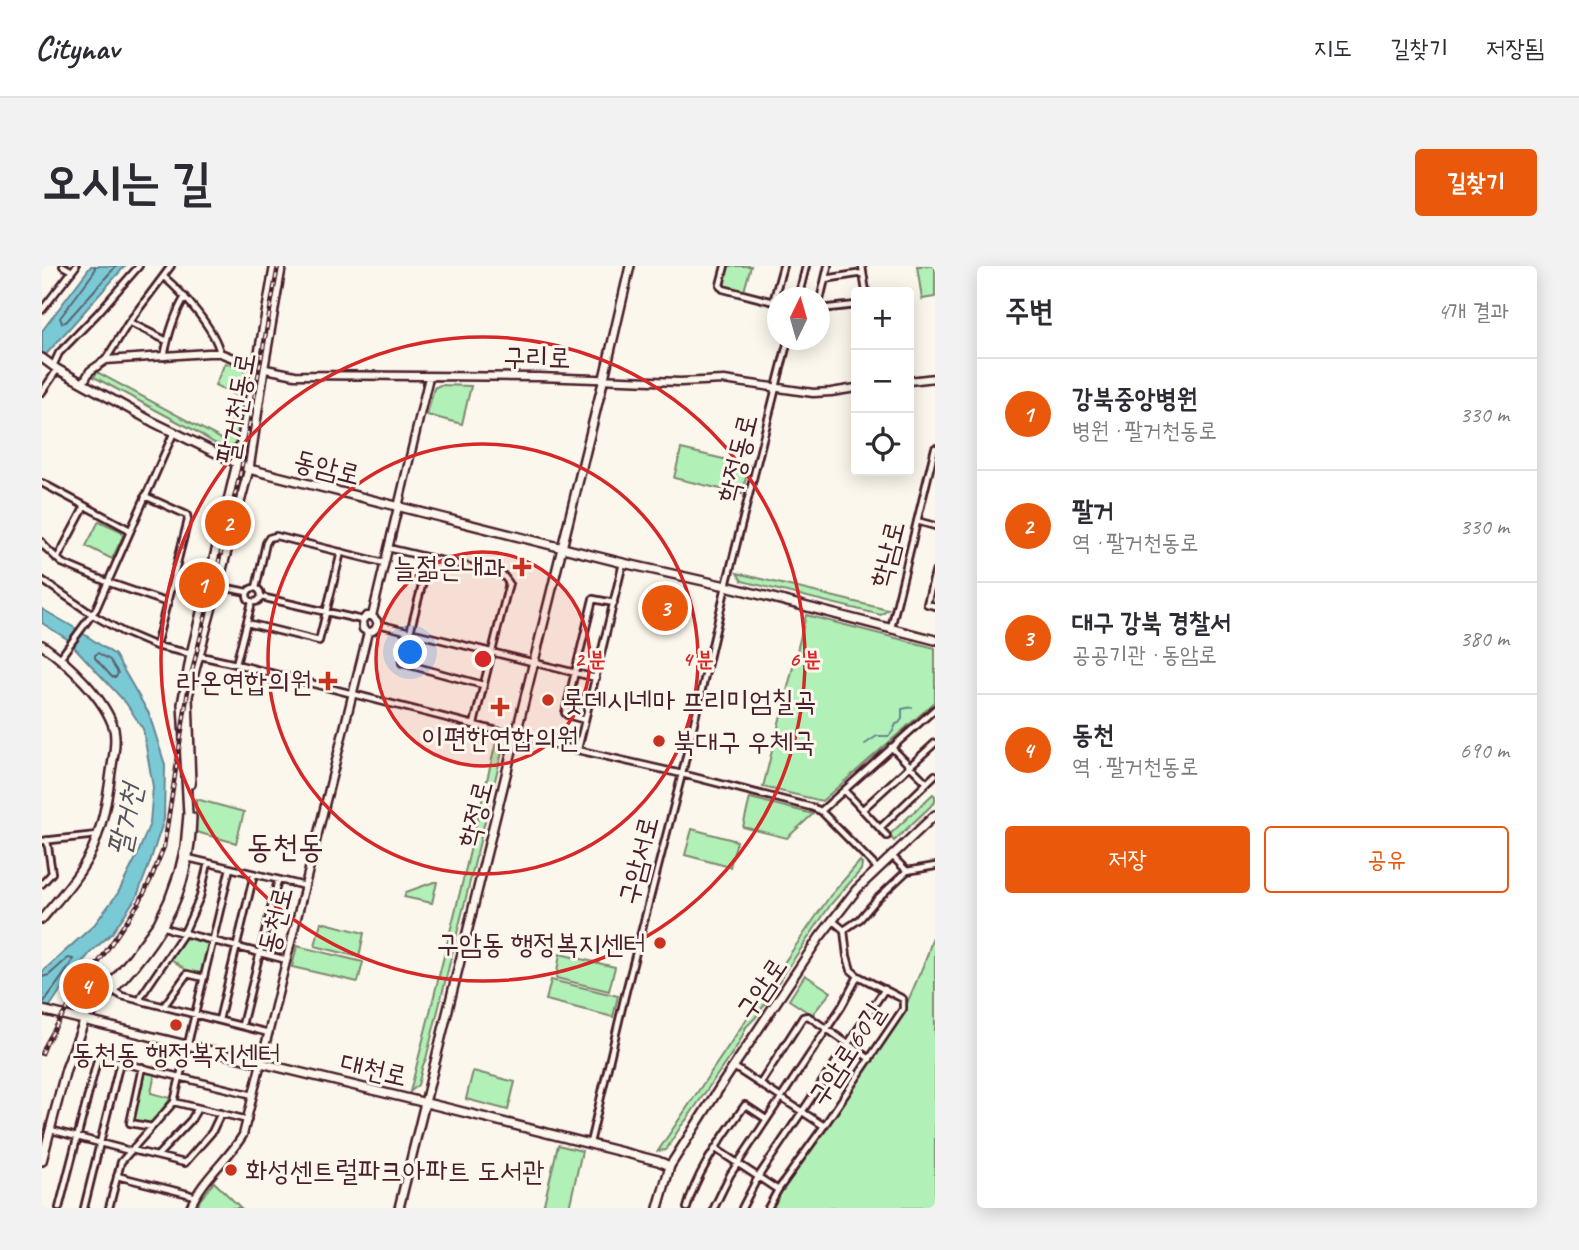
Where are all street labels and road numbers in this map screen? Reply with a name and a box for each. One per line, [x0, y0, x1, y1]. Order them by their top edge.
street label: 구리로 [503, 339, 571, 375]
street label: 팔거천동로 [209, 349, 263, 467]
street label: 학정동로 [709, 410, 765, 506]
street label: 동암로 [290, 442, 364, 492]
street label: 학남로 [862, 517, 912, 591]
street label: 학정로 [450, 777, 500, 851]
street label: 구암서로 [610, 812, 666, 908]
street label: 동천로 [250, 883, 300, 957]
street label: 구암로 [728, 950, 794, 1026]
street label: 구암로60길 [800, 996, 892, 1112]
street label: 대천로 [337, 1044, 411, 1094]

